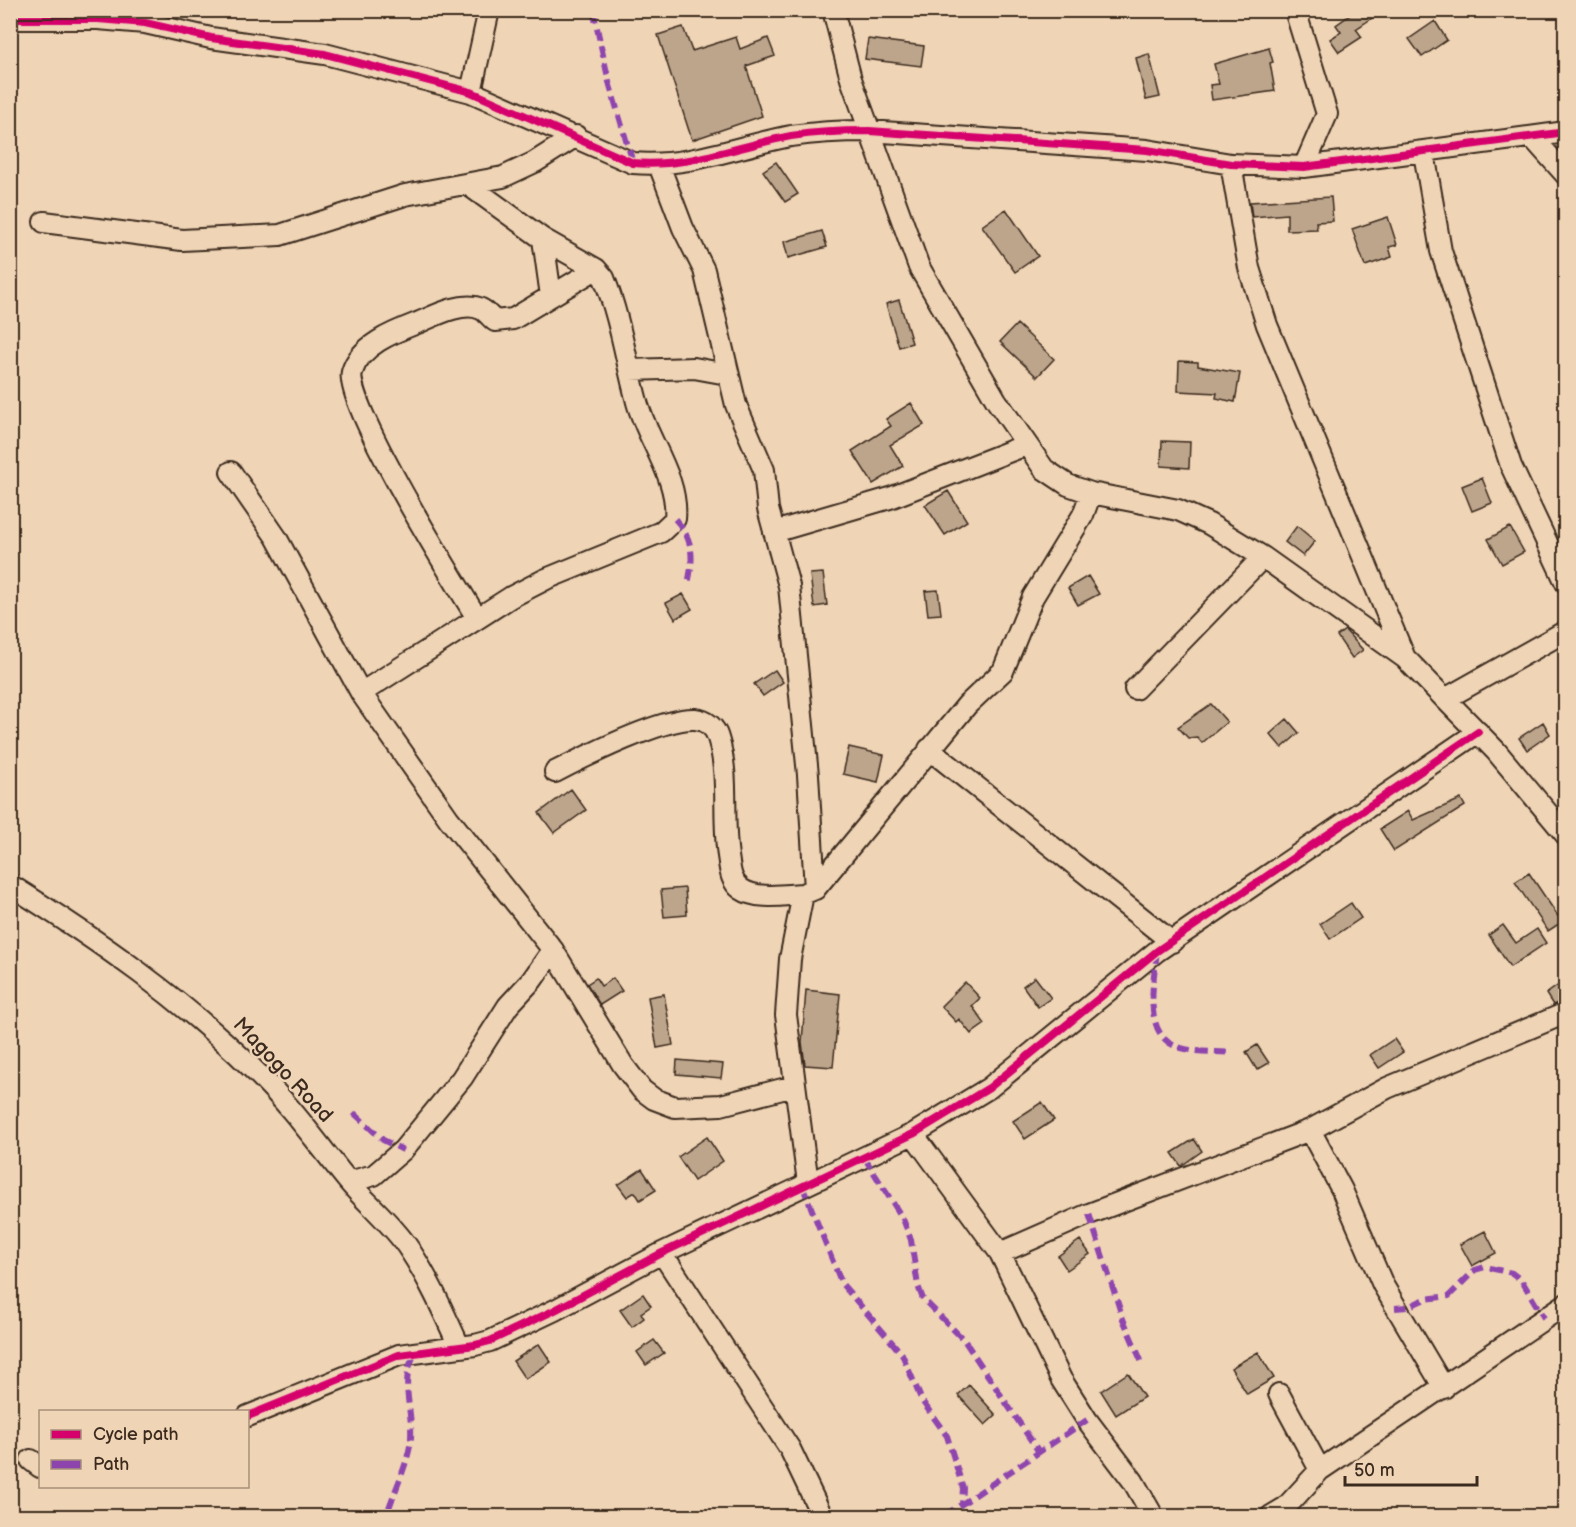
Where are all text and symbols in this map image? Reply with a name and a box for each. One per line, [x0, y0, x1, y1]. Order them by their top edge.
street label: Magogo Road [228, 1012, 338, 1128]
legend [39, 1410, 249, 1488]
text: Cycle path [93, 1424, 179, 1445]
scale bar [1345, 1449, 1477, 1487]
text: Path [93, 1454, 129, 1475]
text: 50 m [1354, 1460, 1395, 1481]

